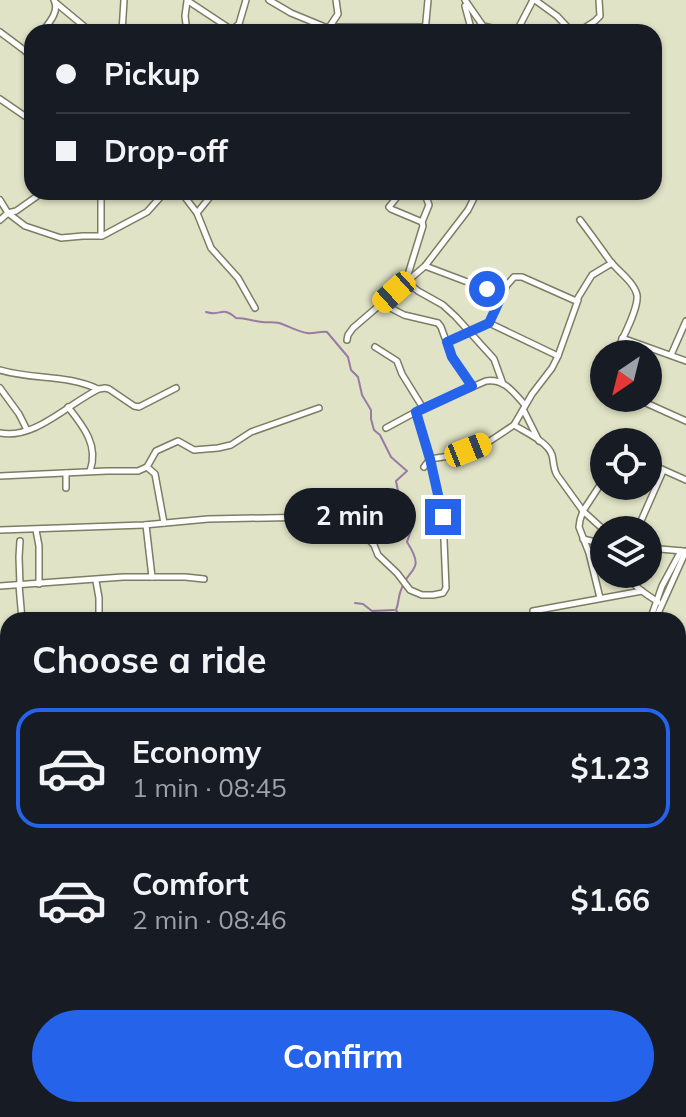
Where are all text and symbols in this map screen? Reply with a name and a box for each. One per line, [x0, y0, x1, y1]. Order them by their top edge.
text: Pickup [104, 55, 200, 93]
text: Drop-off [104, 132, 228, 170]
car [368, 267, 420, 317]
route start [469, 271, 505, 307]
north arrow [590, 340, 662, 412]
map controls [590, 340, 662, 588]
button: locate [590, 428, 662, 500]
car [441, 430, 495, 470]
callout: 2 min [283, 489, 415, 545]
text: 2 min [316, 499, 384, 532]
route end [425, 499, 461, 535]
button: layers [590, 516, 662, 588]
text: Choose a ride [32, 637, 266, 682]
icon: car [36, 732, 108, 804]
text: Economy [132, 733, 261, 771]
text: $1.23 [571, 749, 650, 787]
text: 1 min · 08:45 [132, 771, 287, 804]
icon: car [36, 864, 108, 936]
text: Comfort [132, 865, 249, 903]
text: $1.66 [571, 881, 650, 919]
text: 2 min · 08:46 [132, 903, 287, 936]
button: Confirm [32, 1010, 654, 1102]

